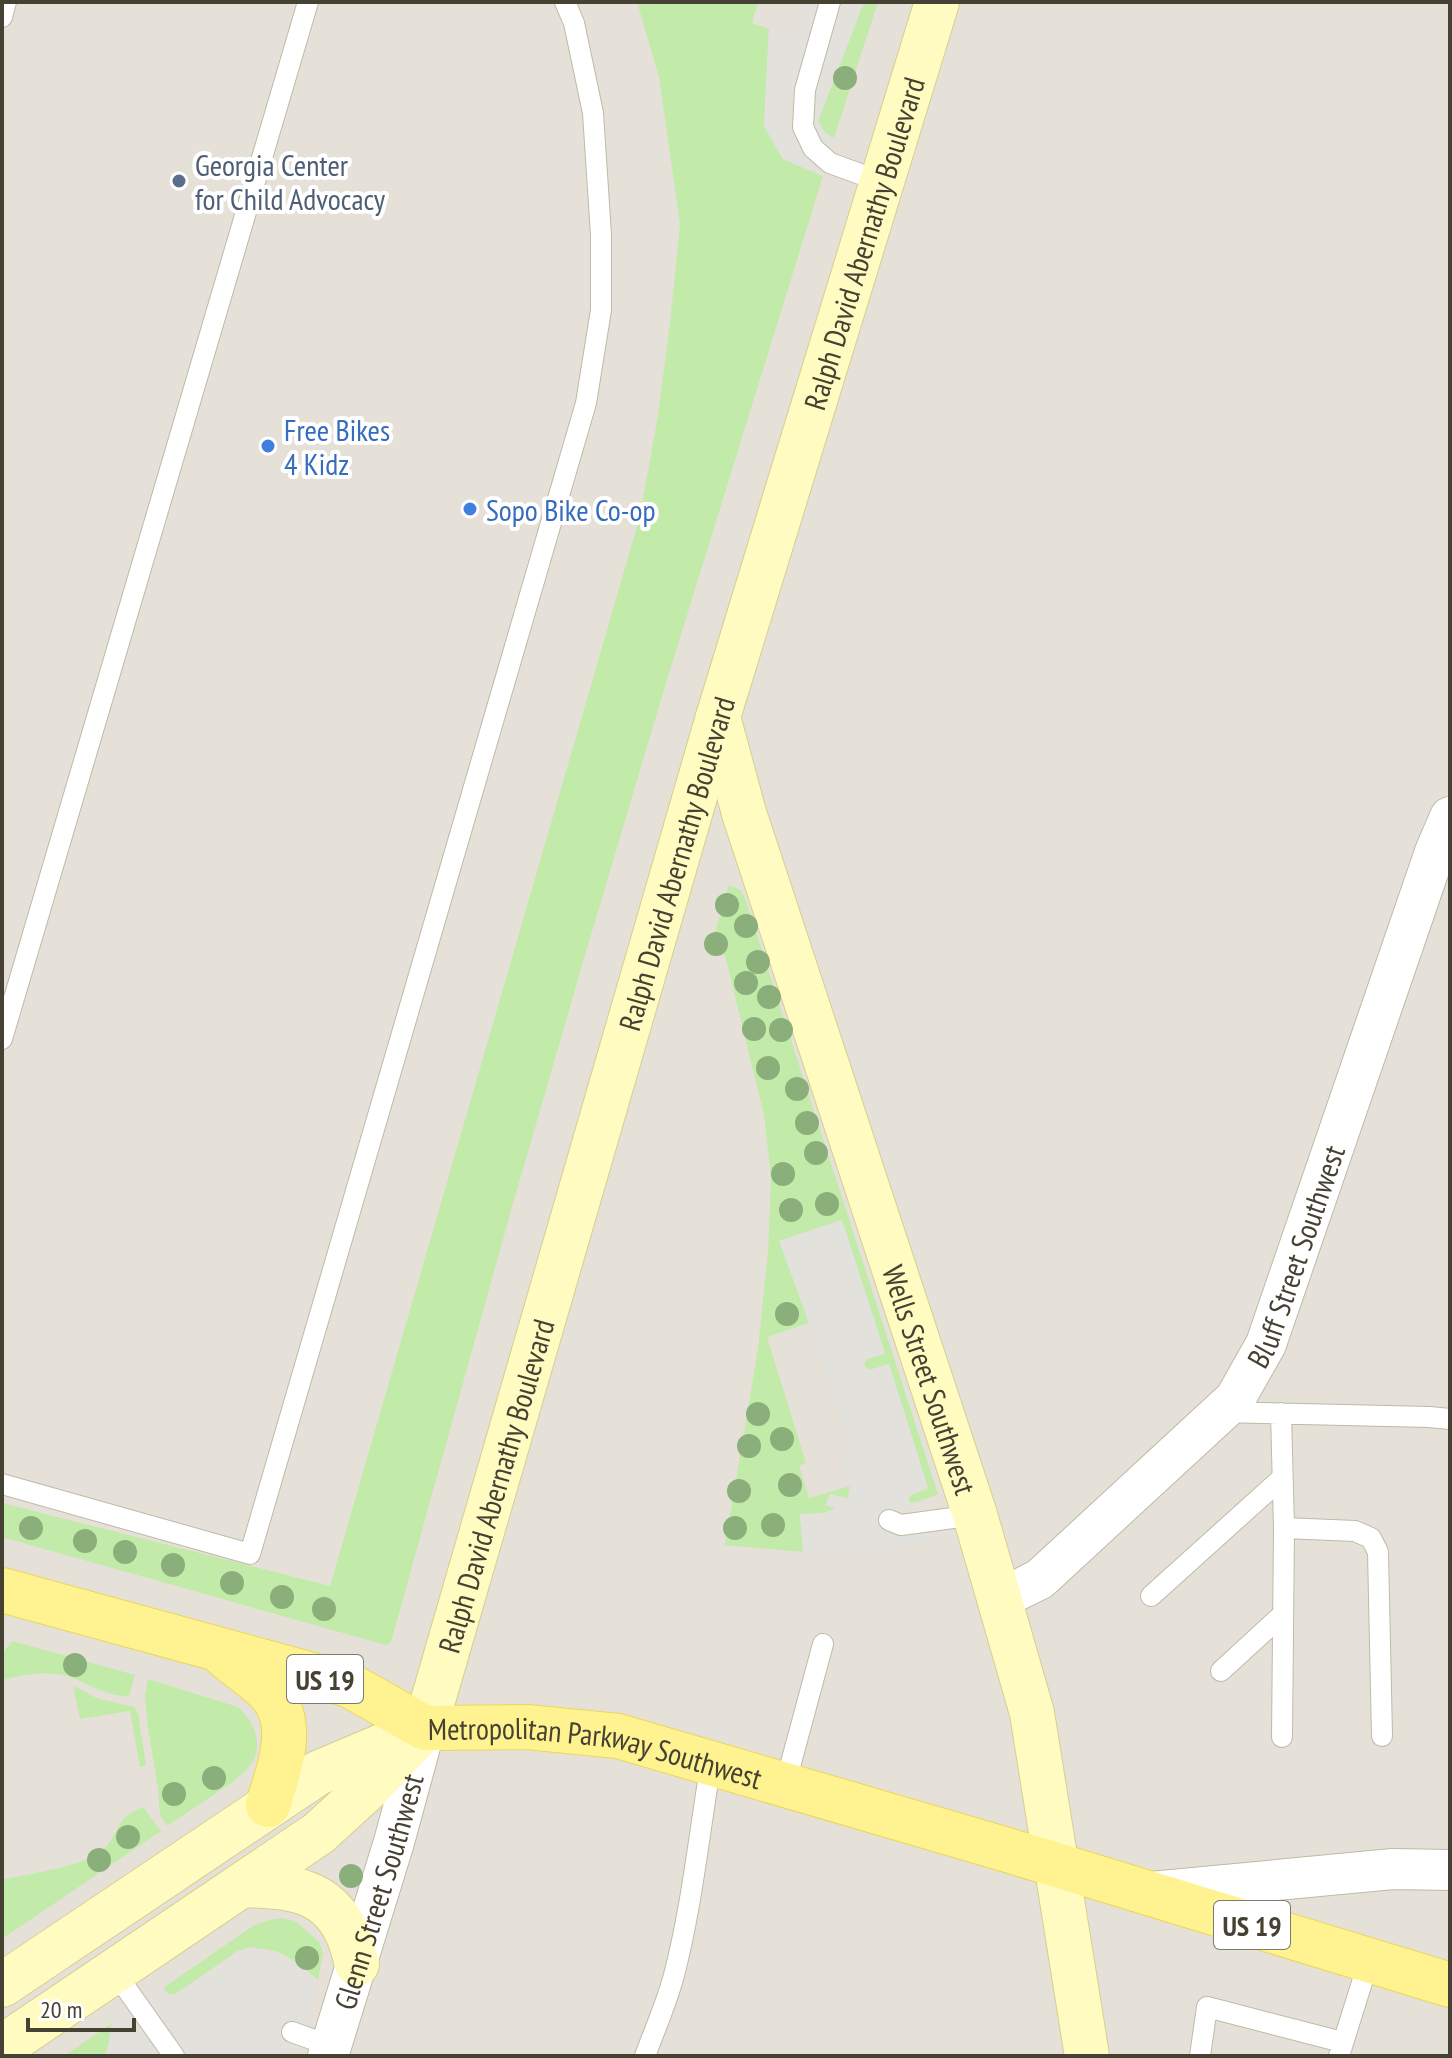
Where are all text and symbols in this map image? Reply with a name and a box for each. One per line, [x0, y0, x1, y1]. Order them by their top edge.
street label: Ralph David Abernathy Boulevard [794, 72, 932, 414]
place label: Georgia Center for Child Advocacy [195, 145, 386, 218]
marker: Georgia Center for Child Advocacy [170, 172, 188, 190]
place label: Free Bikes 4 Kidz [284, 410, 390, 483]
marker: Free Bikes 4 Kidz [259, 437, 277, 455]
place label: Sopo Bike Co-op [486, 490, 656, 529]
marker: Sopo Bike Co-op [461, 500, 479, 518]
street label: Ralph David Abernathy Boulevard [609, 692, 743, 1035]
street label: Bluff Street Southwest [1237, 1139, 1353, 1374]
street label: Wells Street Southwest [875, 1260, 987, 1500]
street label: Ralph David Abernathy Boulevard [428, 1314, 562, 1657]
road number: US 19 [287, 1655, 363, 1703]
street label: Metropolitan Parkway Southwest [428, 1707, 768, 1797]
street label: Glenn Street Southwest [324, 1769, 431, 2014]
road number: US 19 [1214, 1901, 1290, 1949]
scale bar [28, 1982, 134, 2032]
text: 20 m [40, 1994, 82, 2025]

